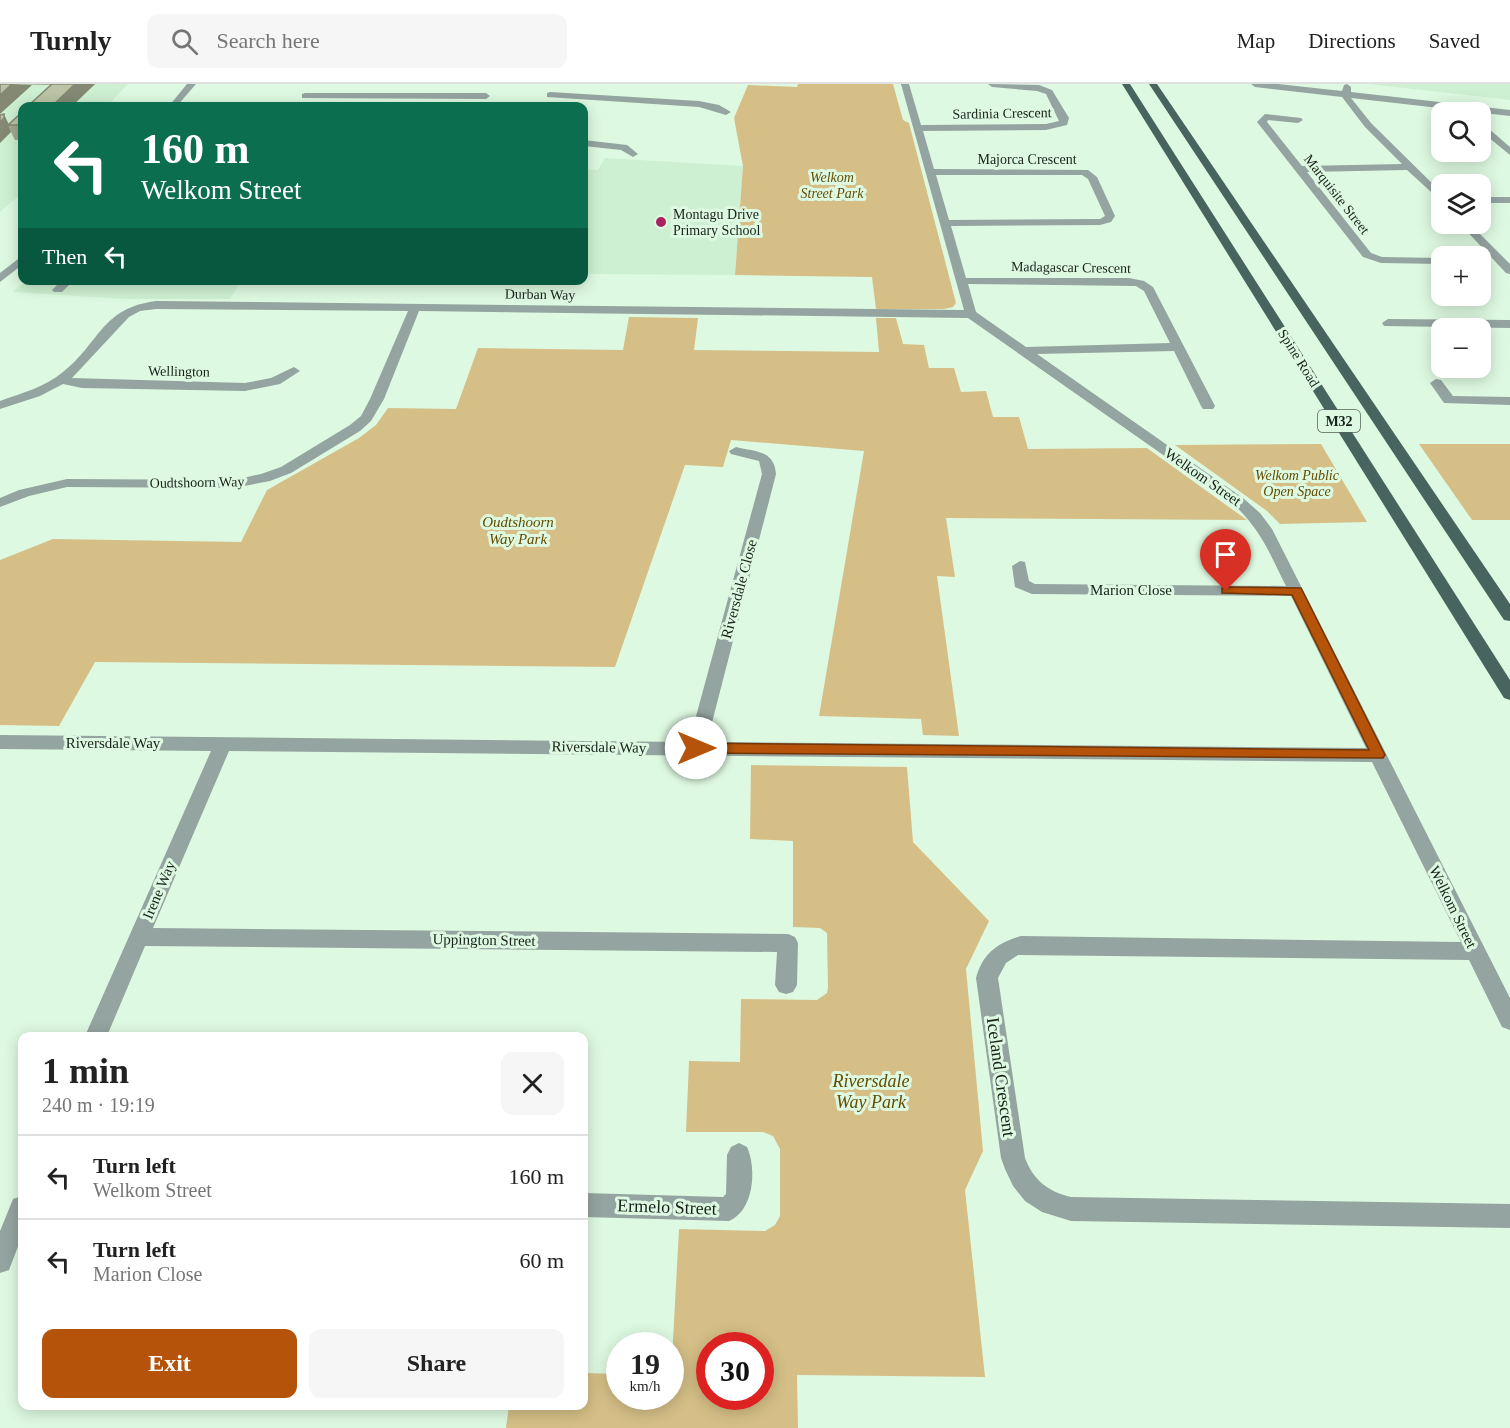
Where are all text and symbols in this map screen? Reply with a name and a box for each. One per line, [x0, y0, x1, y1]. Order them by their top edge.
search box [147, 14, 567, 68]
text: Turnly [30, 25, 111, 56]
icon: search [168, 25, 201, 58]
text: Search here [216, 28, 320, 53]
text: Map [1237, 29, 1275, 53]
text: Directions [1308, 29, 1396, 53]
text: Saved [1429, 29, 1480, 53]
map controls [1431, 102, 1491, 378]
button: search [1431, 102, 1491, 162]
street label: Sardinia Crescent [952, 105, 1052, 122]
icon: left [42, 126, 120, 204]
text: 160 m [141, 126, 250, 172]
street label: Majorca Crescent [977, 152, 1077, 167]
street label: Marquisite Street [1301, 152, 1372, 237]
park label: Welkom Street Park [801, 170, 864, 201]
button: layers [1431, 174, 1491, 234]
text: Welkom Street [141, 175, 302, 205]
place label: Montagu Drive Primary School [673, 207, 761, 238]
marker: Montagu Drive Primary School [654, 215, 668, 229]
icon: left [99, 240, 132, 273]
text: Then [42, 244, 87, 269]
button: + [1431, 246, 1491, 306]
street label: Madagascar Crescent [1011, 259, 1131, 276]
street label: Durban Way [505, 286, 575, 303]
button: − [1431, 318, 1491, 378]
street label: Spine Road [1275, 327, 1322, 390]
street label: Wellington [148, 363, 210, 380]
road number: M32 [1318, 410, 1360, 432]
street label: Welkom Street [1162, 445, 1245, 510]
park label: Welkom Public Open Space [1255, 468, 1340, 499]
street label: Oudtshoorn Way [150, 474, 244, 491]
park label: Oudtshoorn Way Park [482, 514, 554, 547]
pin [1200, 529, 1251, 591]
street label: Riversdale Close [718, 537, 760, 640]
icon: arrive [1209, 538, 1242, 571]
street label: Marion Close [1090, 582, 1172, 598]
position arrow [664, 716, 728, 780]
street label: Riversdale Way [66, 735, 161, 751]
street label: Riversdale Way [551, 738, 647, 756]
street label: Irene Way [140, 858, 179, 921]
street label: Welkom Street [1426, 863, 1480, 951]
street label: Uppington Street [432, 931, 536, 949]
street label: Iceland Crescent [983, 1016, 1019, 1138]
text: 1 min [42, 1051, 129, 1091]
button: close [501, 1052, 564, 1115]
park label: Riversdale Way Park [832, 1071, 909, 1112]
text: 240 m · 19:19 [42, 1094, 155, 1116]
text: Turn left [93, 1153, 176, 1178]
icon: left [42, 1161, 75, 1194]
text: 160 m [508, 1164, 564, 1189]
text: Welkom Street [93, 1179, 212, 1201]
street label: Ermelo Street [617, 1195, 717, 1219]
text: Turn left [93, 1237, 176, 1262]
icon: left [42, 1245, 75, 1278]
text: 60 m [519, 1248, 564, 1273]
text: Marion Close [93, 1263, 202, 1285]
button: Exit [42, 1329, 297, 1398]
button: Share [309, 1329, 564, 1398]
speed limit sign: 30 [696, 1332, 774, 1410]
text: 19 [630, 1347, 660, 1380]
text: km/h [630, 1378, 660, 1394]

